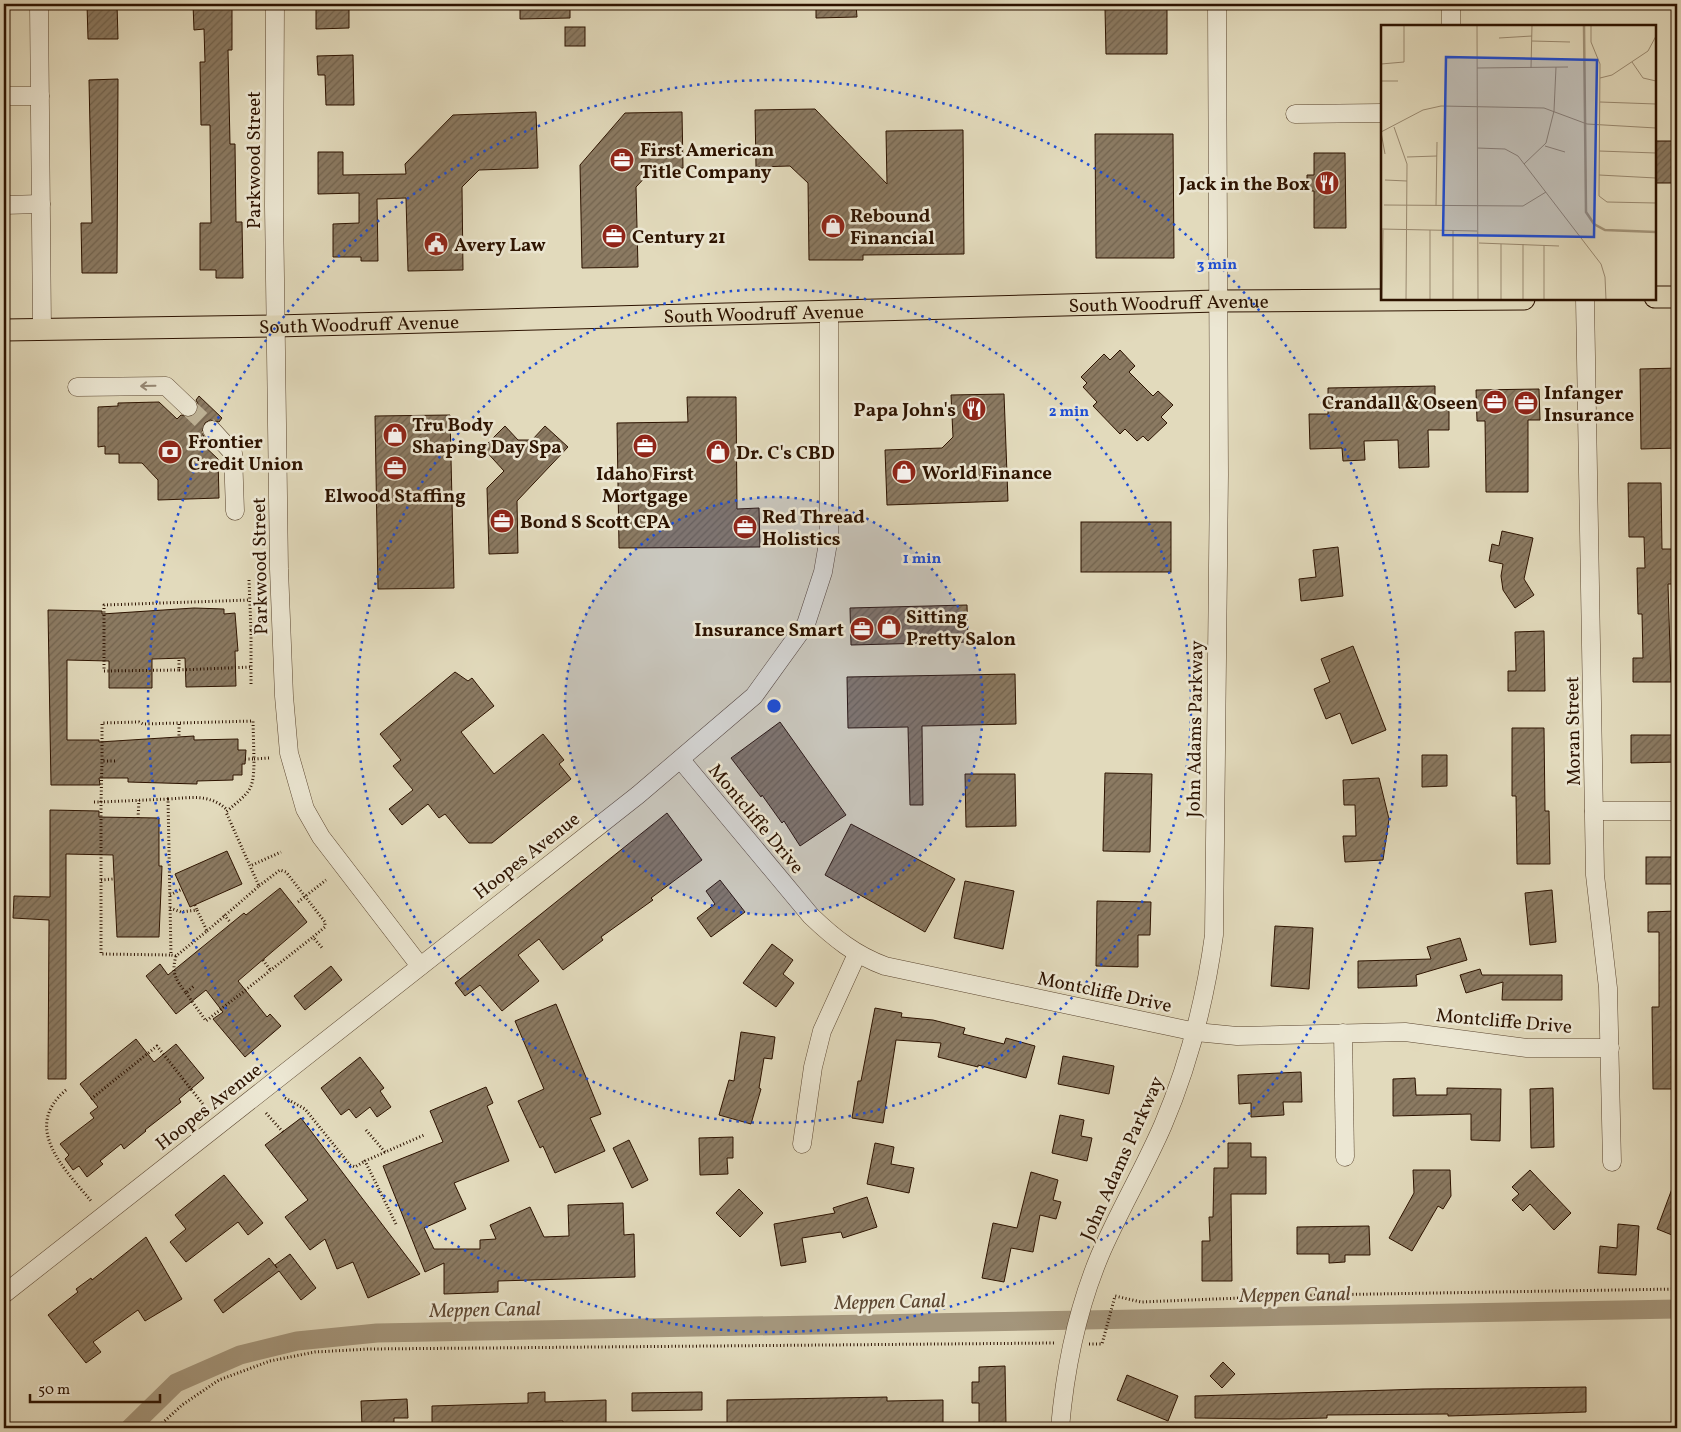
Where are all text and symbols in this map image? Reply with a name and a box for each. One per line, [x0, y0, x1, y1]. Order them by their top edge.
inset map [1381, 25, 1656, 300]
street label: Parkwood Street [242, 91, 268, 229]
place label: First American Title Company [640, 138, 774, 186]
office icon: First American Title Company [609, 147, 635, 173]
restaurant icon: Jack in the Box [1314, 170, 1340, 196]
place label: Jack in the Box [1178, 172, 1310, 198]
place label: Rebound Financial [850, 204, 935, 252]
shop icon: Rebound Financial [820, 213, 846, 239]
office icon: Century 21 [601, 223, 627, 249]
place label: Century 21 [632, 225, 726, 251]
public building icon: Avery Law [423, 231, 449, 257]
place label: Avery Law [454, 233, 546, 259]
text: 3 min [1197, 255, 1237, 276]
street label: South Woodruff Avenue [1068, 290, 1269, 320]
street label: South Woodruff Avenue [663, 299, 864, 331]
street label: South Woodruff Avenue [259, 310, 459, 341]
one-way arrow [140, 381, 156, 391]
place label: Infanger Insurance [1544, 381, 1635, 429]
office icon: Crandall & Oseen [1482, 389, 1508, 415]
office icon: Infanger Insurance [1513, 390, 1539, 416]
place label: Crandall & Oseen [1322, 391, 1478, 417]
restaurant icon: Papa John's [961, 396, 987, 422]
place label: Papa John's [854, 398, 956, 424]
text: 2 min [1049, 402, 1089, 423]
place label: Tru Body Shaping Day Spa [412, 413, 562, 461]
shop icon: Tru Body Shaping Day Spa [382, 422, 408, 448]
place label: Frontier Credit Union [188, 430, 303, 478]
office icon: Idaho First Mortgage [632, 433, 658, 459]
bank icon: Frontier Credit Union [157, 439, 183, 465]
shop icon: Dr. C's CBD [705, 439, 731, 465]
place label: Dr. C's CBD [736, 441, 835, 467]
office icon: Elwood Staffing [382, 455, 408, 481]
shop icon: World Finance [891, 459, 917, 485]
place label: World Finance [922, 461, 1052, 487]
place label: Idaho First Mortgage [596, 462, 694, 510]
place label: Elwood Staffing [324, 484, 466, 510]
street label: Parkwood Street [247, 496, 275, 635]
place label: Red Thread Holistics [762, 505, 865, 553]
office icon: Bond S Scott CPA [489, 508, 515, 534]
place label: Bond S Scott CPA [520, 510, 671, 536]
office icon: Red Thread Holistics [732, 514, 758, 540]
text: 1 min [903, 549, 941, 570]
place label: Sitting Pretty Salon [906, 605, 1016, 653]
shop icon: Sitting Pretty Salon [876, 614, 902, 640]
office icon: Insurance Smart [849, 616, 875, 642]
place label: Insurance Smart [694, 618, 844, 644]
street label: John Adams Parkway [1181, 640, 1211, 818]
street label: Moran Street [1560, 676, 1588, 786]
centre of rings [765, 697, 783, 715]
street label: Montcliffe Drive [702, 759, 809, 880]
street label: Hoopes Avenue [469, 807, 586, 906]
street label: Montcliffe Drive [1035, 966, 1174, 1020]
street label: Montcliffe Drive [1435, 1003, 1573, 1041]
street label: Hoopes Avenue [151, 1058, 268, 1157]
street label: John Adams Parkway [1075, 1073, 1171, 1245]
water label: Meppen Canal [1238, 1281, 1351, 1311]
water label: Meppen Canal [833, 1288, 946, 1318]
water label: Meppen Canal [428, 1296, 541, 1326]
scale bar [30, 1372, 160, 1404]
text: 50 m [38, 1380, 70, 1401]

